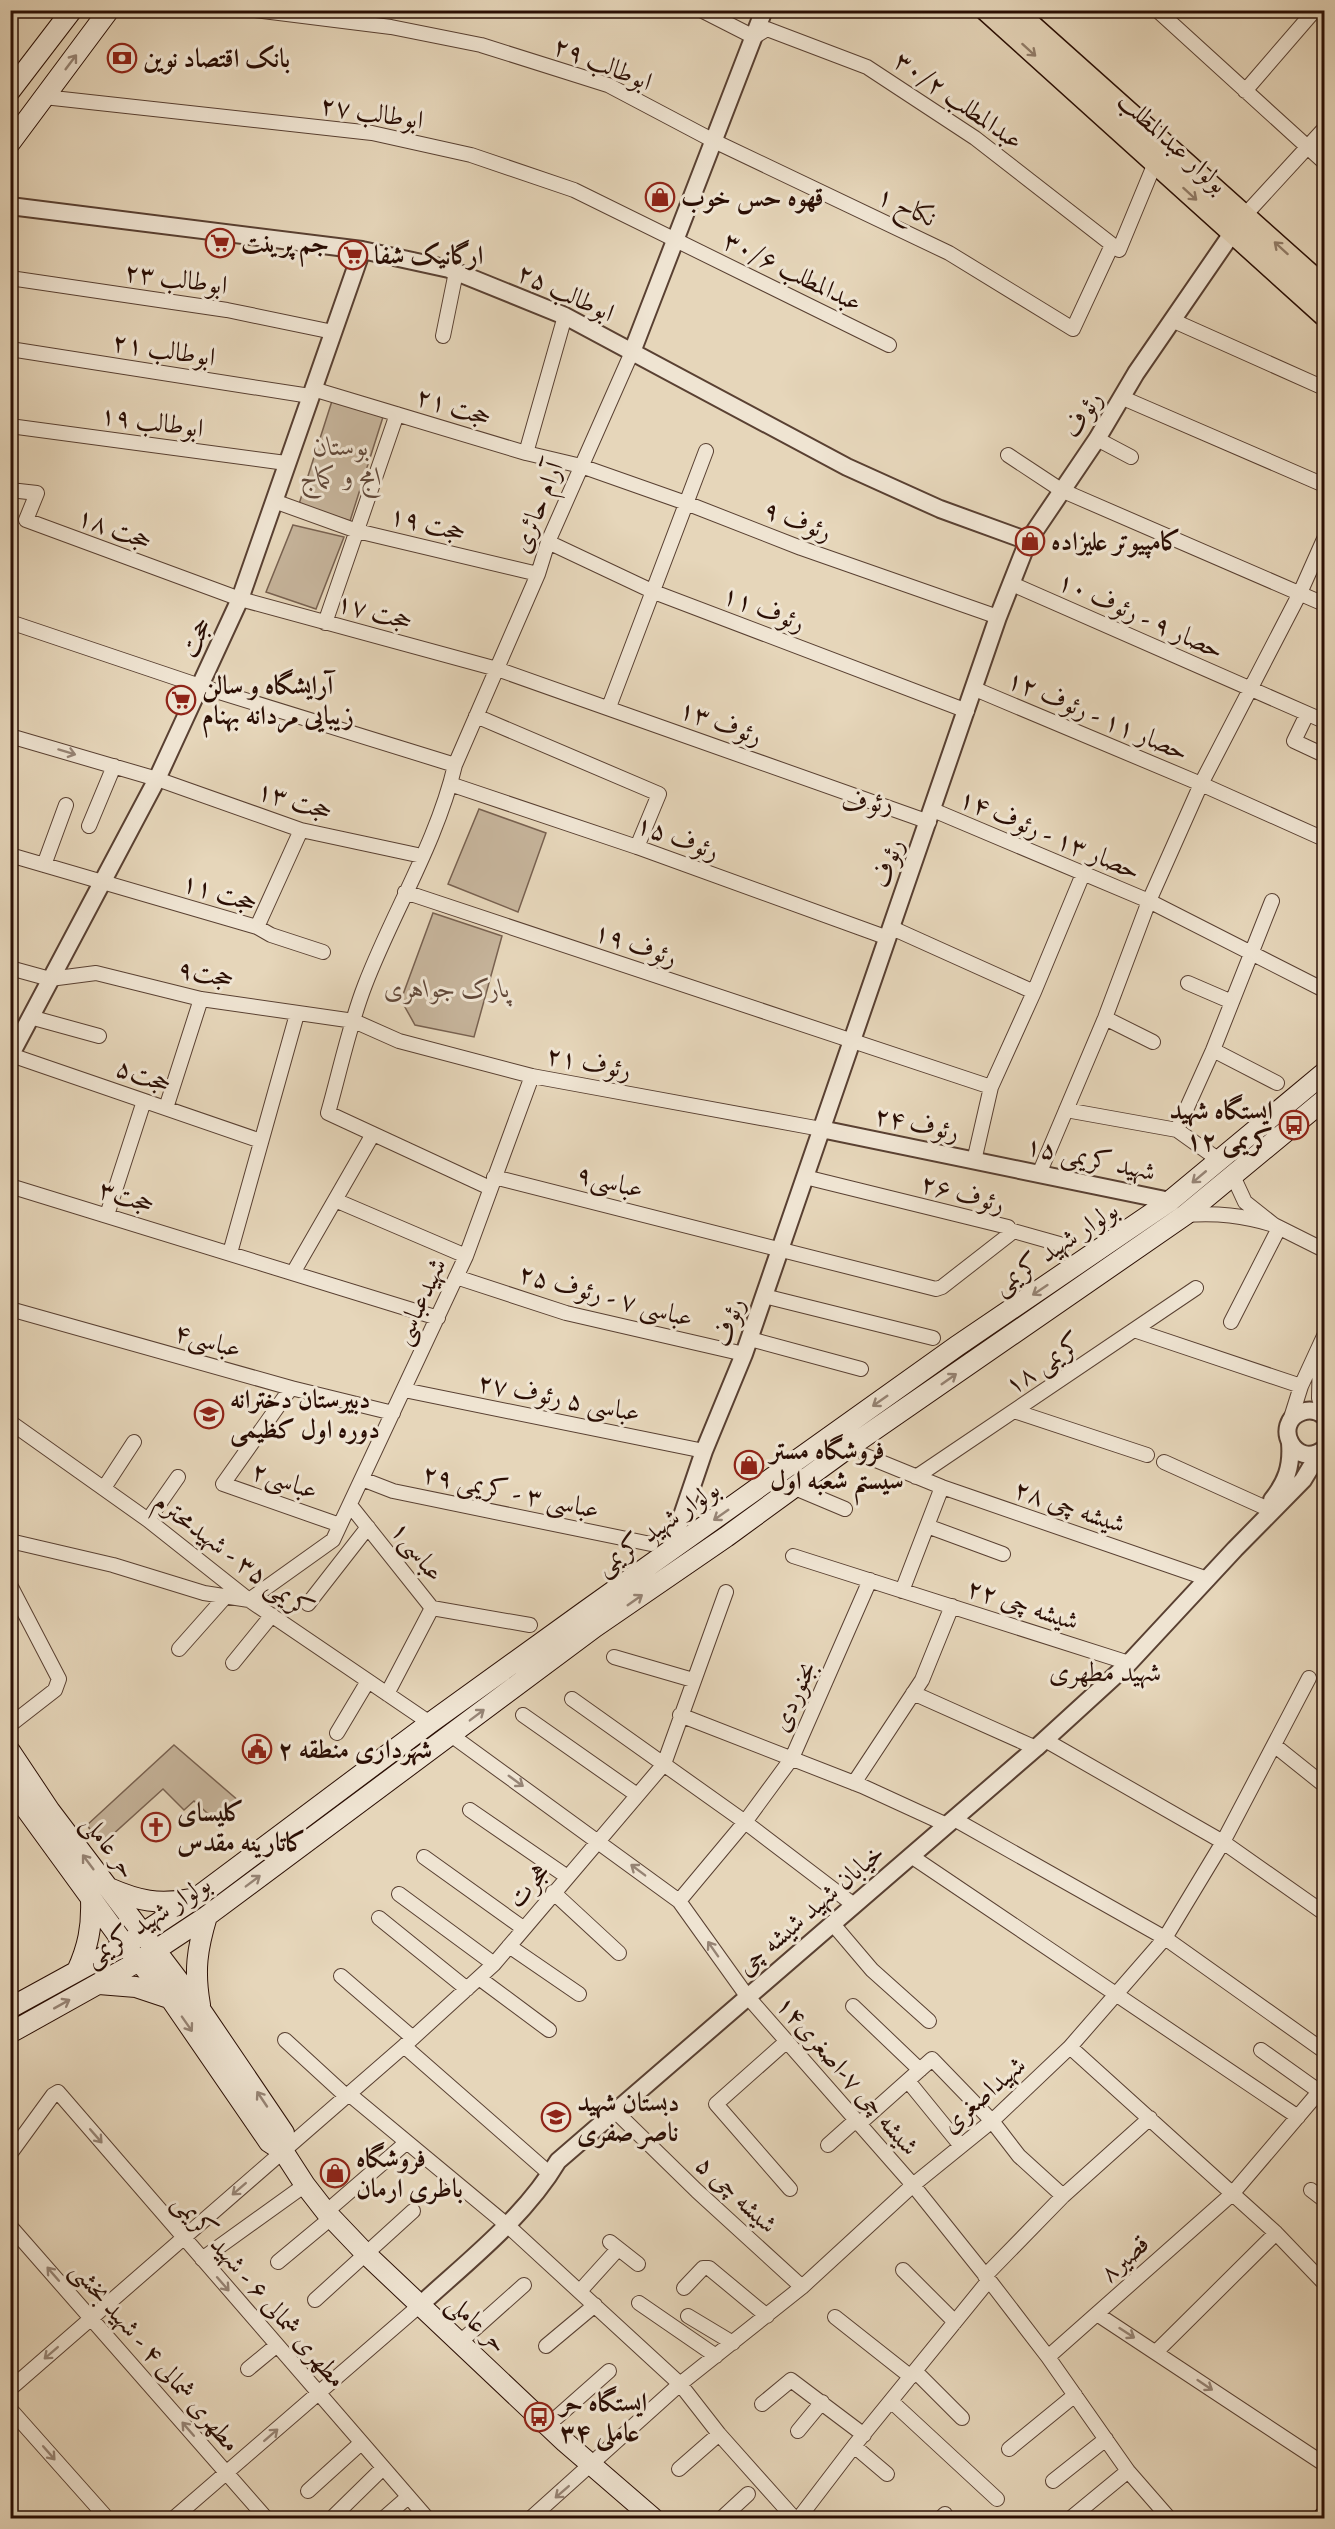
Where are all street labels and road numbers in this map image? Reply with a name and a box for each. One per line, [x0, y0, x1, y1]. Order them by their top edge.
street label: ابوطالب ۲۹ [547, 29, 657, 102]
street label: عبدالمطلب ۳۰/۲ [885, 44, 1030, 160]
street label: بولوار عبدالمطلب [1108, 84, 1235, 204]
street label: ابوطالب ۲۷ [317, 88, 426, 141]
street label: نکاح ۱ [869, 179, 942, 241]
street label: عبدالمطلب ۳۰/۶ [716, 224, 868, 323]
street label: ابوطالب ۲۳ [122, 255, 230, 306]
street label: ابوطالب ۲۵ [510, 256, 620, 333]
street label: ابوطالب ۲۱ [109, 325, 218, 378]
street label: حجت ۲۱ [411, 379, 496, 437]
street label: رئوف [1055, 384, 1113, 446]
street label: ابوطالب ۱۹ [98, 398, 206, 449]
street label: آرام حائری [504, 454, 577, 560]
street label: رئوف ۹ [758, 492, 837, 552]
street label: حجت ۱۹ [385, 498, 469, 553]
street label: حجت ۱۸ [71, 500, 157, 561]
street label: حصار ۹ - رئوف ۱۰ [1051, 564, 1229, 671]
street label: رئوف ۱۱ [716, 578, 810, 643]
street label: حجت ۱۷ [332, 586, 416, 641]
street label: حجت [172, 611, 223, 665]
street label: حصار ۱۱ - رئوف ۱۲ [1001, 662, 1193, 772]
street label: رئوف ۱۳ [673, 692, 767, 756]
street label: حجت ۱۳ [252, 773, 337, 831]
street label: حصار ۱۳ - رئوف ۱۴ [953, 781, 1145, 891]
street label: رئوف ۱۵ [630, 807, 724, 871]
street label: رئوف [864, 834, 915, 893]
street label: حجت ۱۱ [177, 865, 262, 923]
street label: رئوف ۱۹ [589, 915, 682, 978]
street label: حجت۹ [174, 952, 237, 999]
street label: رئوف ۲۱ [543, 1038, 634, 1091]
street label: حجت۵ [110, 1051, 176, 1104]
street label: رئوف ۲۴ [871, 1098, 962, 1152]
street label: شهید کریمی ۱۵ [1022, 1129, 1159, 1192]
street label: عباسی۹ [572, 1157, 647, 1210]
street label: رئوف ۲۶ [916, 1166, 1009, 1224]
street label: حجت۳ [94, 1172, 159, 1224]
street label: بولوار شهید کریمی [986, 1193, 1127, 1305]
street label: شهیدعباسی [385, 1252, 457, 1352]
street label: عباسی ۷ - رئوف ۲۵ [514, 1256, 697, 1338]
street label: رئوف [705, 1293, 756, 1352]
street label: عباسی۴ [170, 1315, 245, 1370]
street label: کریمی ۱۸ [998, 1326, 1091, 1405]
street label: عباسی ۵ رئوف ۲۷ [474, 1366, 643, 1433]
street label: عباسی۲ [246, 1454, 322, 1511]
street label: عباسی ۳ - کریمی ۲۹ [419, 1457, 602, 1530]
street label: بولوار شهید کریمی [589, 1472, 728, 1586]
street label: شیشه چی ۲۸ [1009, 1472, 1130, 1545]
street label: کریمی ۳۵ - شهیدمحترم [144, 1485, 320, 1631]
street label: عباسی۱ [381, 1514, 451, 1591]
street label: شیشه چی ۲۲ [962, 1571, 1083, 1642]
street label: بجنوردی [763, 1656, 827, 1738]
street label: حر عاملی [72, 1808, 144, 1887]
street label: خیابان شهید شیشه چی [730, 1836, 894, 1986]
street label: هجرت [500, 1856, 560, 1918]
street label: بولوار شهید کریمی [78, 1867, 219, 1977]
street label: شیشه چی ۷-اصغری۱۴ [766, 1988, 926, 2165]
street label: شهیداصغری [934, 2049, 1035, 2143]
street label: شیشه چی ۵ [686, 2148, 785, 2244]
street label: مطهری شمالی ۶ - شهید کریمی [163, 2186, 353, 2397]
street label: قصیر۸ [1093, 2227, 1159, 2292]
street label: مطهری شمالی ۴ - شهید بخشی [60, 2254, 248, 2461]
street label: حر عاملی [437, 2287, 515, 2363]

